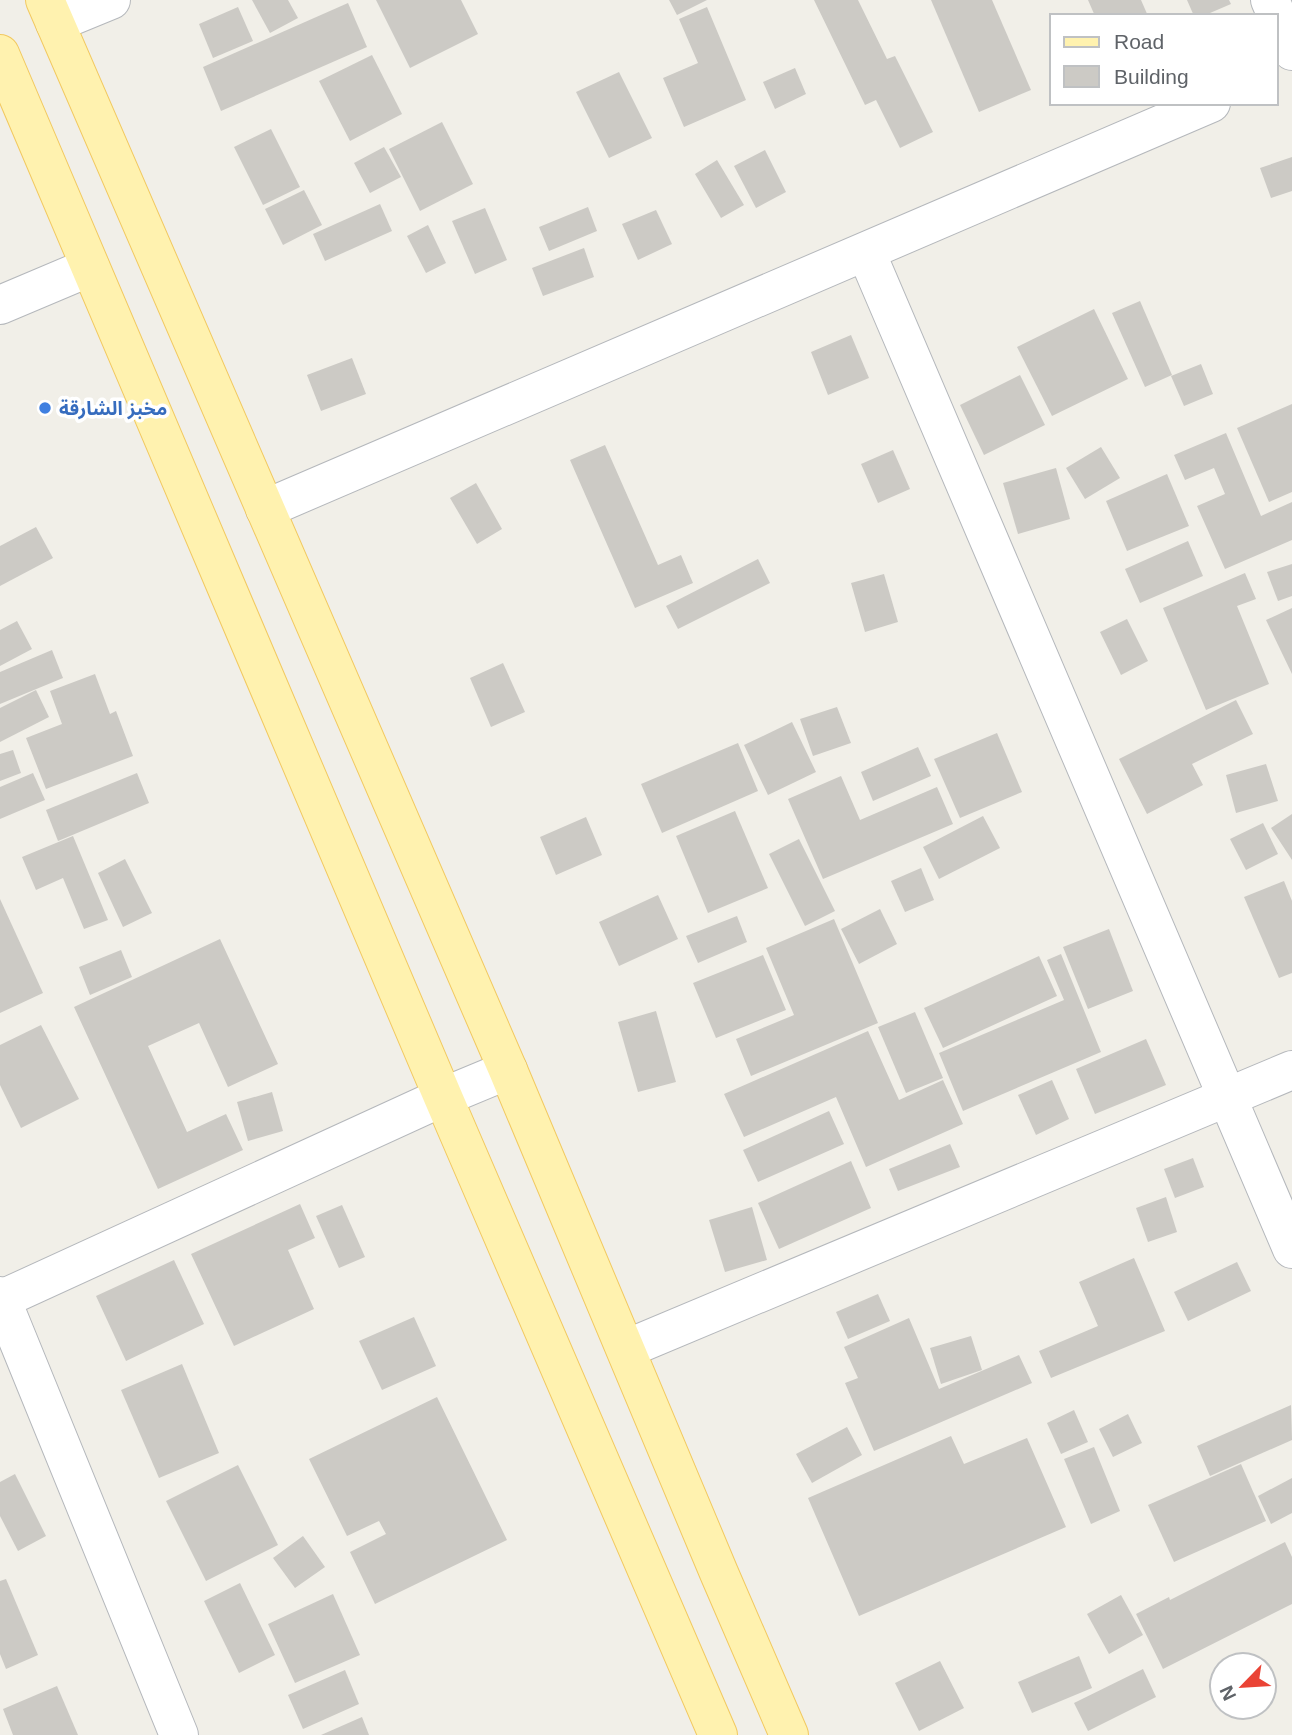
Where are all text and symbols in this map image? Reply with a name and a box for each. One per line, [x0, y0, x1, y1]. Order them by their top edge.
legend [1050, 14, 1278, 105]
text: Road [1114, 30, 1164, 53]
text: Building [1114, 65, 1189, 88]
place label: مخبز الشارقة [59, 398, 167, 420]
marker: مخبز الشارقة [37, 400, 53, 416]
north arrow [1208, 1651, 1278, 1721]
text: N [1216, 1682, 1240, 1704]

